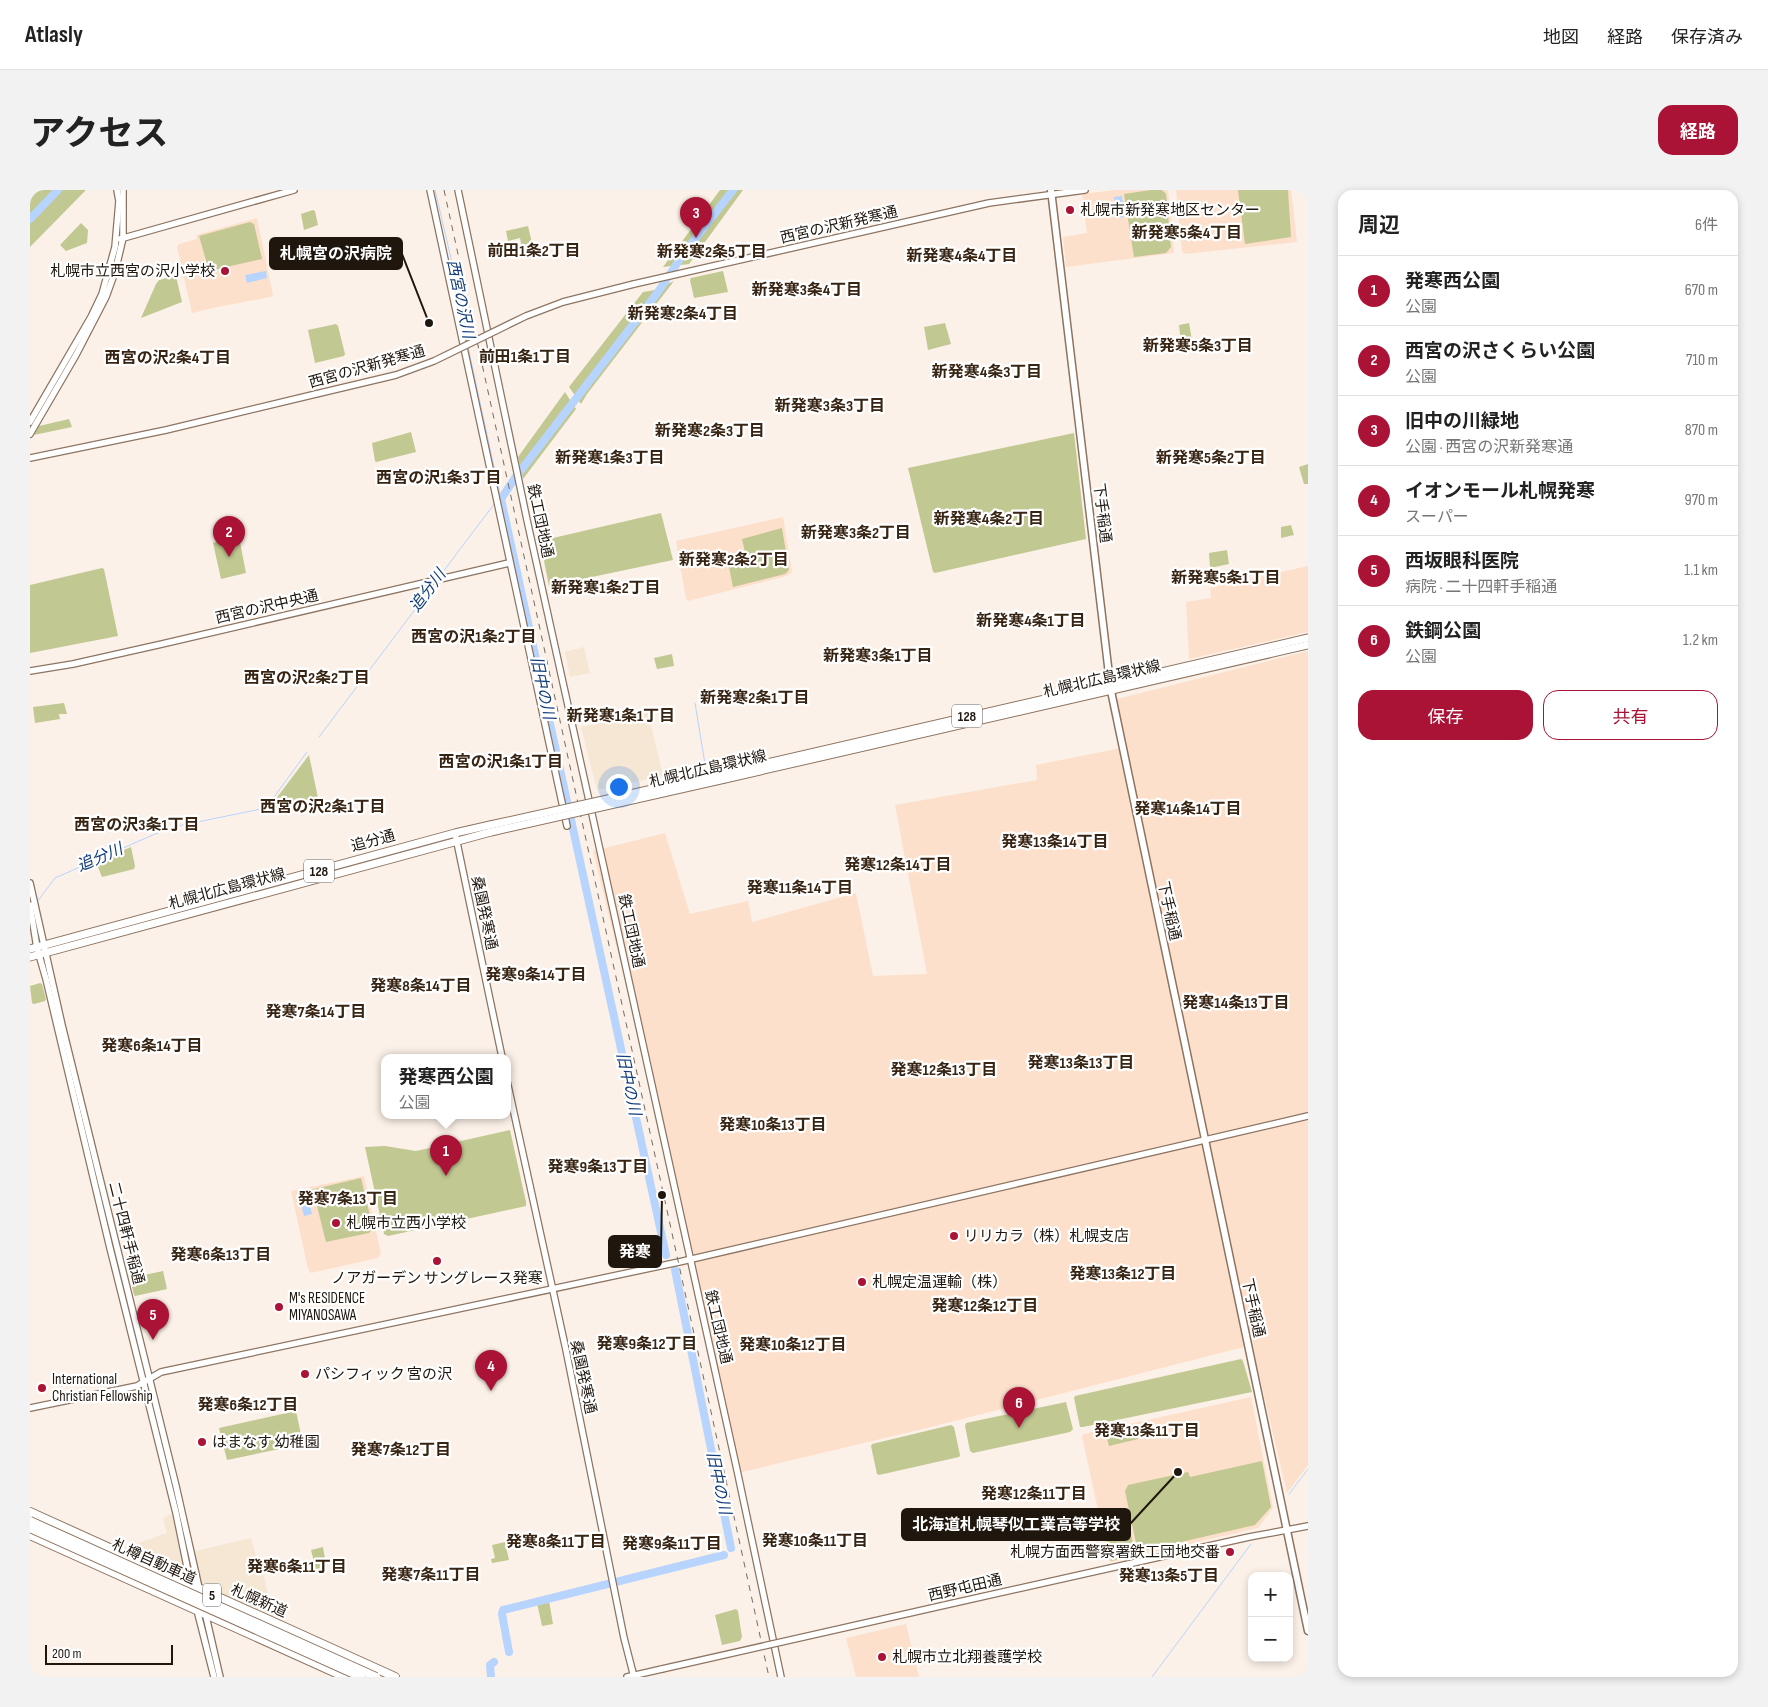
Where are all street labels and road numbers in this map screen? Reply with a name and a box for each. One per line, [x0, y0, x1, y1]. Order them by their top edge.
street label: 西宮の沢新発寒通 [778, 202, 900, 248]
street label: 西宮の沢新発寒通 [307, 341, 427, 393]
street label: 鉄工団地通 [523, 482, 557, 560]
street label: 下手稲通 [1089, 482, 1115, 544]
street label: 西宮の沢中央通 [214, 586, 320, 628]
street label: 札幌北広島環状線 [1041, 656, 1163, 702]
road number: 128 [952, 704, 982, 728]
street label: 札幌北広島環状線 [647, 746, 769, 792]
street label: 追分通 [349, 826, 397, 856]
road number: 128 [304, 859, 334, 882]
street label: 札幌北広島環状線 [167, 864, 287, 914]
street label: 桑園発寒通 [467, 874, 501, 952]
street label: 下手稲通 [1153, 880, 1185, 942]
street label: 鉄工団地通 [614, 892, 648, 970]
street label: 二十四軒手稲通 [104, 1180, 148, 1286]
street label: 下手稲通 [1237, 1277, 1269, 1339]
street label: 鉄工団地通 [700, 1288, 736, 1366]
street label: 桑園発寒通 [566, 1338, 600, 1416]
street label: 札樽自動車道 [109, 1535, 199, 1589]
street label: 西野屯田通 [926, 1570, 1004, 1606]
street label: 札幌新道 [228, 1580, 290, 1622]
road number: 5 [203, 1584, 221, 1606]

